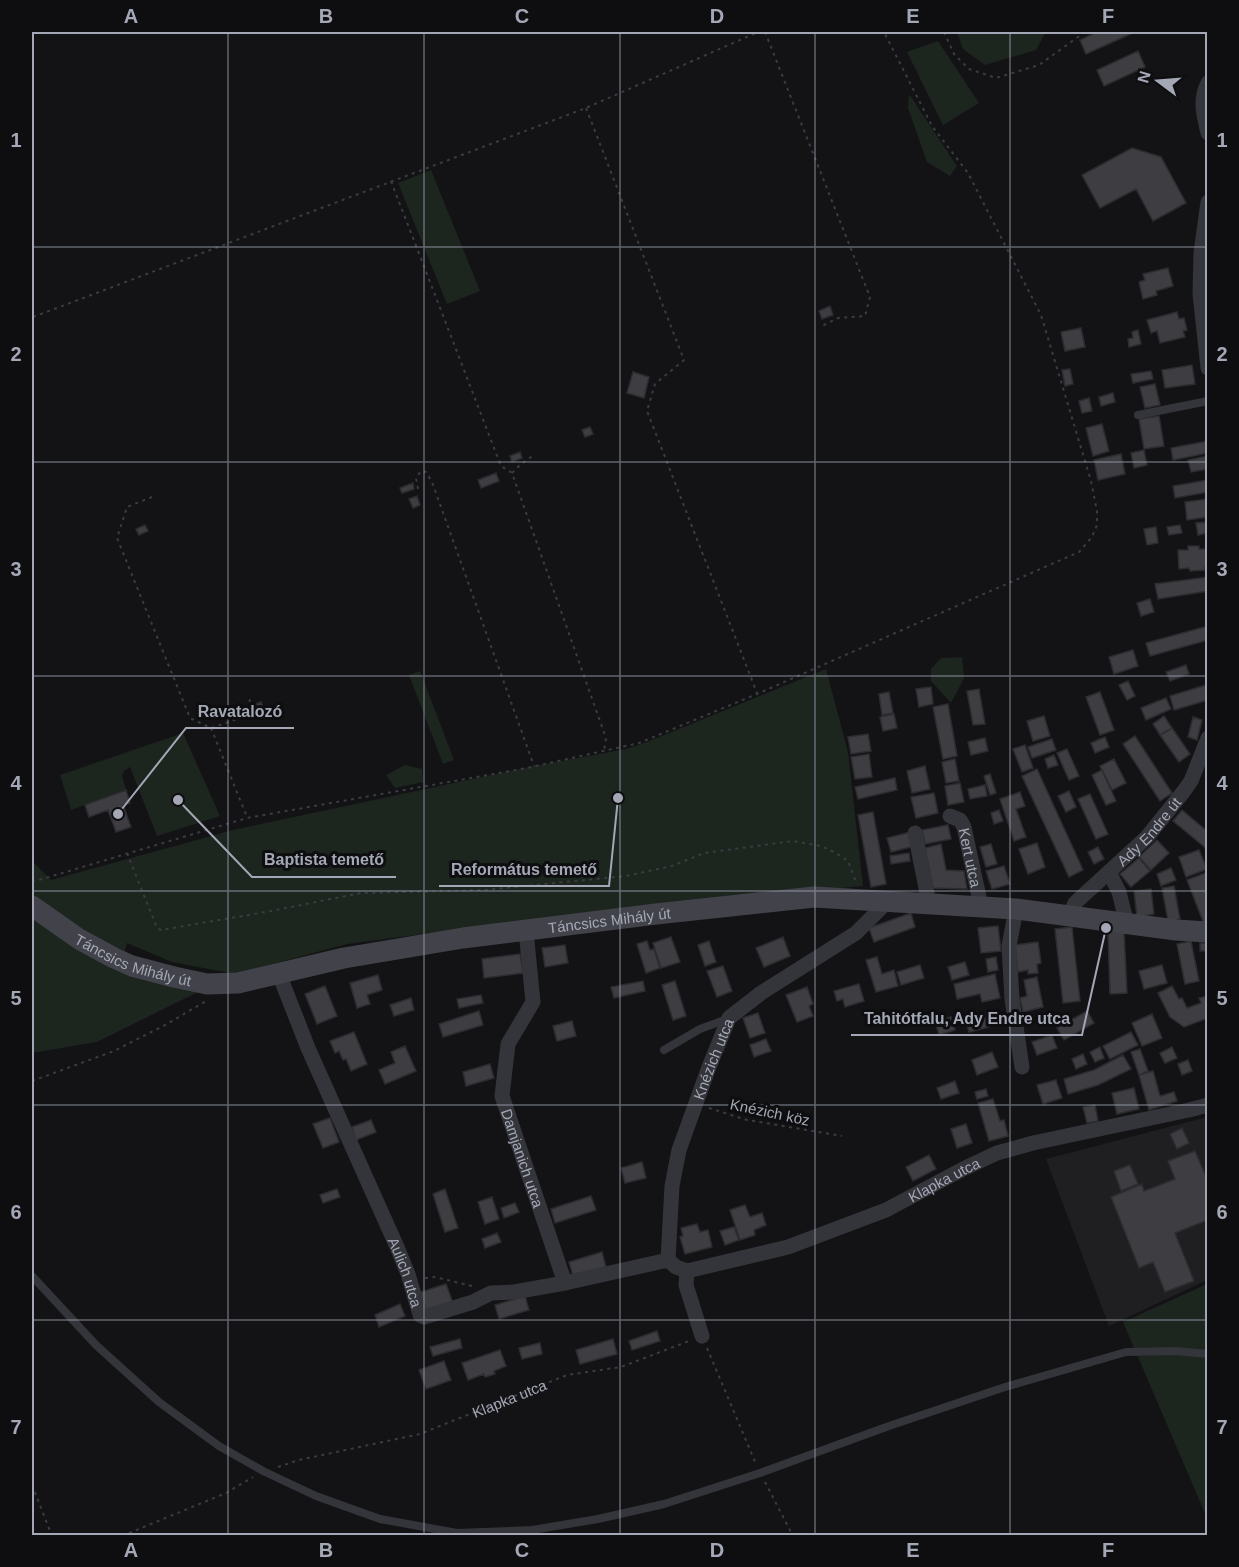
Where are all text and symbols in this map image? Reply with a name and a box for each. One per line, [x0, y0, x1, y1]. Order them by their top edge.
text: A [124, 5, 138, 27]
text: B [319, 5, 333, 27]
text: C [515, 5, 529, 27]
text: D [710, 5, 724, 27]
text: E [906, 5, 920, 27]
text: F [1102, 5, 1114, 27]
north arrow [1128, 51, 1188, 111]
text: N [1134, 69, 1154, 85]
text: 1 [10, 129, 22, 151]
text: 1 [1216, 129, 1228, 151]
text: 2 [10, 343, 22, 365]
text: 2 [1216, 343, 1228, 365]
text: 3 [10, 558, 22, 580]
text: 3 [1216, 558, 1228, 580]
callout: Ravatalozó [186, 694, 294, 728]
text: Ravatalozó [198, 703, 282, 720]
text: 4 [10, 772, 22, 794]
text: 4 [1216, 772, 1228, 794]
street label: Ady Endre út [1113, 793, 1185, 869]
street label: Kert utca [956, 826, 985, 889]
callout: Baptista temető [252, 843, 396, 877]
text: Baptista temető [264, 851, 384, 868]
callout: Református temető [439, 852, 609, 886]
text: Református temető [451, 861, 597, 878]
street label: Táncsics Mihály út [547, 904, 672, 936]
street label: Táncsics Mihály út [72, 930, 194, 989]
text: 5 [10, 987, 22, 1009]
text: 5 [1216, 987, 1228, 1009]
callout: Tahitótfalu, Ady Endre utca [851, 1001, 1082, 1035]
text: Tahitótfalu, Ady Endre utca [864, 1010, 1070, 1027]
street label: Knézich utca [689, 1015, 737, 1102]
street label: Knézich köz [729, 1095, 811, 1129]
street label: Damjanich utca [498, 1106, 548, 1210]
street label: Klapka utca [905, 1154, 983, 1205]
text: 6 [10, 1201, 22, 1223]
text: 6 [1216, 1201, 1228, 1223]
street label: Aulich utca [385, 1234, 426, 1310]
street label: Klapka utca [470, 1375, 549, 1421]
text: 7 [10, 1416, 22, 1438]
text: 7 [1216, 1416, 1228, 1438]
text: A [124, 1539, 138, 1561]
text: B [319, 1539, 333, 1561]
text: C [515, 1539, 529, 1561]
text: D [710, 1539, 724, 1561]
text: E [906, 1539, 920, 1561]
text: F [1102, 1539, 1114, 1561]

